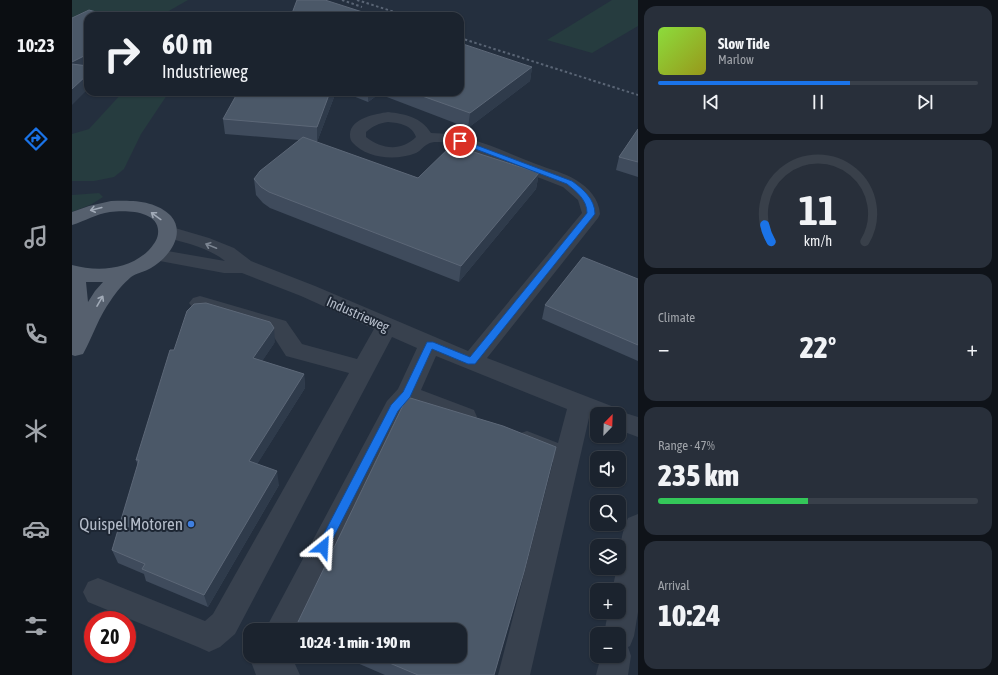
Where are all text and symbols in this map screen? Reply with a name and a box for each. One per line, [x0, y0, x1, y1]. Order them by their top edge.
icon: right [96, 28, 148, 80]
text: 60 m [162, 28, 212, 60]
text: 10:23 [17, 35, 55, 56]
text: Slow Tide [718, 35, 770, 52]
text: Marlow [718, 52, 754, 67]
text: Industrieweg [162, 61, 248, 82]
icon: previous [700, 91, 722, 113]
icon: pause [807, 91, 829, 113]
icon: next [914, 91, 936, 113]
pin [443, 124, 477, 158]
icon: directions [22, 125, 50, 153]
icon: arrive [449, 130, 471, 152]
text: 11 [798, 185, 838, 233]
one-way arrow [90, 205, 103, 213]
one-way arrow [151, 211, 162, 220]
icon: music [22, 223, 50, 251]
text: km/h [804, 232, 832, 248]
one-way arrow [206, 242, 218, 249]
street label: Industrieweg [324, 293, 392, 335]
one-way arrow [97, 295, 104, 307]
text: Climate [658, 310, 695, 325]
icon: phone [22, 320, 50, 348]
text: 22° [800, 330, 836, 364]
text: − [658, 335, 669, 361]
text: + [967, 335, 978, 361]
north arrow [590, 407, 626, 443]
map controls [590, 407, 626, 663]
icon: climate [22, 417, 50, 445]
text: Range · 47% [658, 438, 715, 453]
button: sound [590, 451, 626, 487]
text: 235 km [658, 458, 739, 492]
button: search [590, 495, 626, 531]
place label: Quispel Motoren [79, 514, 183, 534]
icon: car [22, 515, 50, 543]
marker: Quispel Motoren [186, 519, 196, 529]
position arrow [302, 526, 344, 568]
button: layers [590, 539, 626, 575]
text: Arrival [658, 578, 690, 593]
button: + [590, 583, 626, 619]
text: 10:24 [658, 598, 720, 632]
speed limit sign: 20 [84, 611, 136, 663]
icon: filters [22, 612, 50, 640]
button: − [590, 627, 626, 663]
text: 10:24 · 1 min · 190 m [300, 634, 410, 651]

